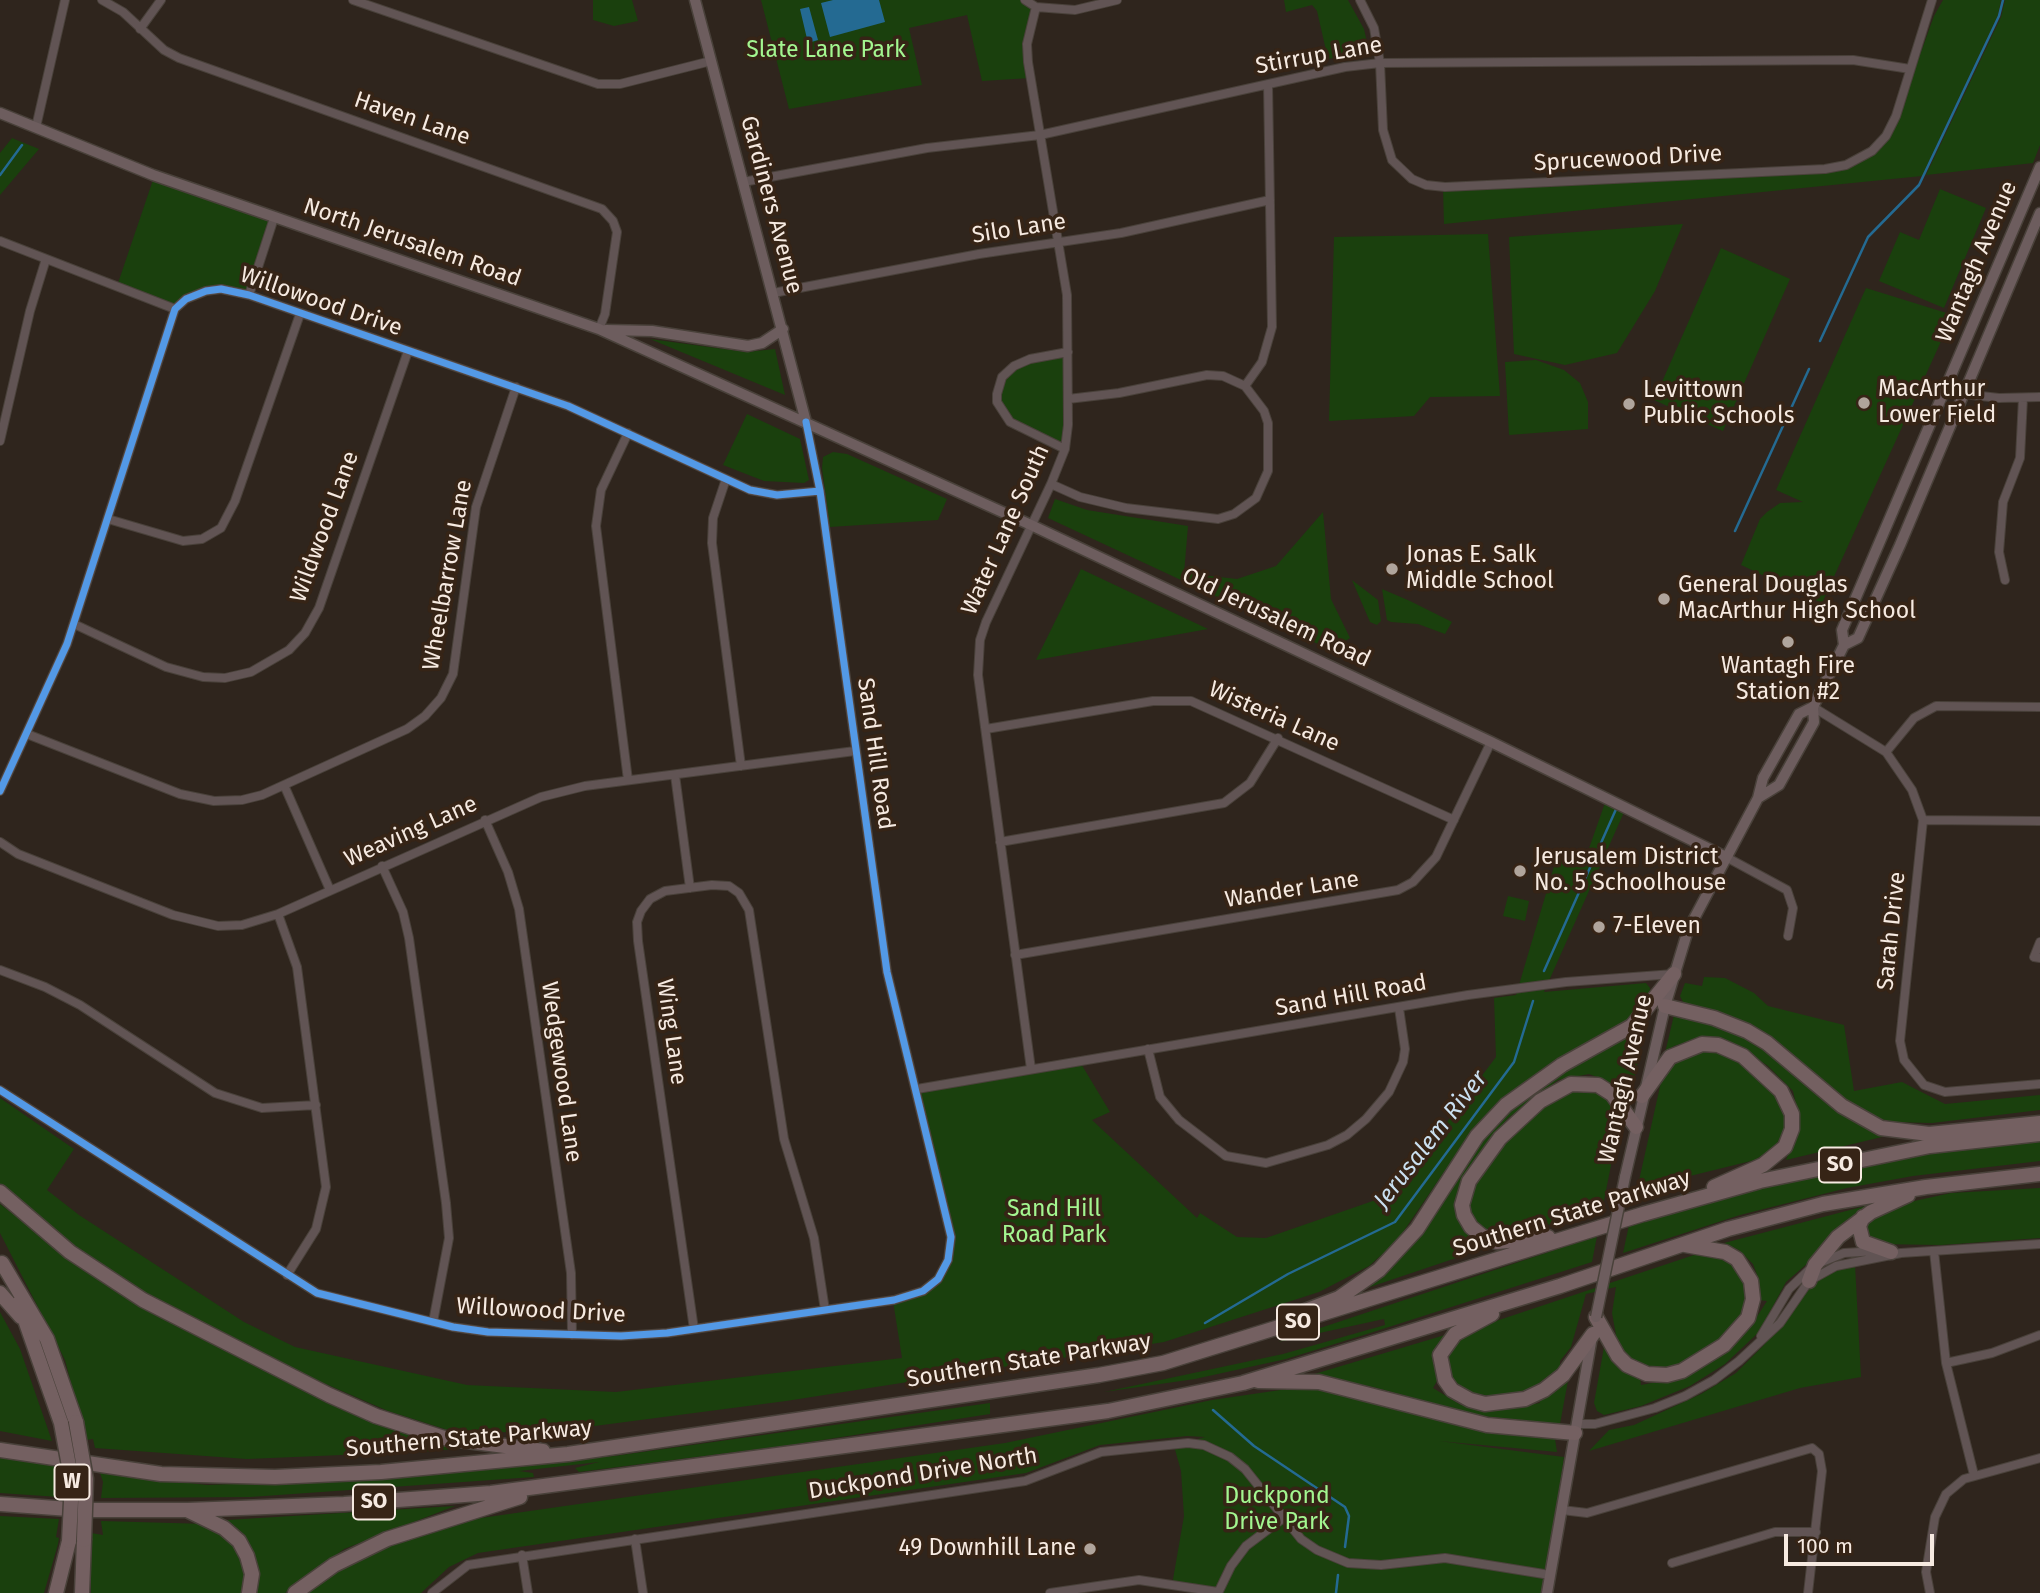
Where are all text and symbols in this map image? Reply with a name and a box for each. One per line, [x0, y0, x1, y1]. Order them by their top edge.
street label: Stirrup Lane [1254, 31, 1384, 81]
park label: Slate Lane Park [746, 37, 906, 65]
street label: Haven Lane [350, 86, 474, 152]
street label: Gardiners Avenue [734, 113, 808, 297]
street label: Sprucewood Drive [1533, 140, 1723, 178]
street label: Wantagh Avenue [1931, 177, 2023, 347]
street label: North Jerusalem Road [299, 193, 525, 293]
street label: Silo Lane [970, 208, 1068, 250]
street label: Willowood Drive [236, 261, 406, 343]
place label: MacArthur Lower Field [1878, 376, 1996, 430]
place label: Levittown Public Schools [1643, 377, 1794, 431]
marker: MacArthur Lower Field [1856, 395, 1872, 411]
marker: Levittown Public Schools [1621, 396, 1637, 412]
street label: Water Lane South [956, 441, 1056, 619]
street label: Wildwood Lane [285, 448, 365, 606]
street label: Wheelbarrow Lane [418, 478, 478, 672]
place label: Jonas E. Salk Middle School [1406, 542, 1554, 596]
marker: Jonas E. Salk Middle School [1384, 561, 1400, 577]
street label: Old Jerusalem Road [1177, 562, 1375, 674]
place label: General Douglas MacArthur High School [1678, 572, 1916, 626]
marker: General Douglas MacArthur High School [1656, 591, 1672, 607]
marker: Wantagh Fire Station #2 [1780, 634, 1796, 650]
place label: Wantagh Fire Station #2 [1721, 653, 1855, 707]
street label: Sand Hill Road [851, 676, 899, 832]
street label: Wisteria Lane [1204, 676, 1344, 758]
street label: Weaving Lane [340, 790, 482, 874]
place label: Jerusalem District No. 5 Schoolhouse [1534, 844, 1726, 898]
marker: Jerusalem District No. 5 Schoolhouse [1512, 863, 1528, 879]
street label: Wander Lane [1223, 866, 1361, 914]
street label: Sarah Drive [1872, 870, 1912, 992]
place label: 7-Eleven [1613, 913, 1701, 941]
marker: 7-Eleven [1591, 919, 1607, 935]
street label: Sand Hill Road [1273, 969, 1429, 1023]
street label: Wing Lane [650, 977, 692, 1087]
street label: Wedgewood Lane [535, 980, 587, 1164]
street label: Wantagh Avenue [1593, 992, 1659, 1166]
water label: Jerusalem River [1368, 1065, 1494, 1215]
road number: SO [1819, 1148, 1861, 1182]
street label: Southern State Parkway [1450, 1165, 1694, 1263]
park label: Sand Hill Road Park [1002, 1196, 1106, 1250]
street label: Willowood Drive [456, 1293, 626, 1329]
road number: SO [1277, 1304, 1319, 1340]
street label: Southern State Parkway [905, 1328, 1153, 1394]
street label: Southern State Parkway [345, 1414, 593, 1464]
street label: Duckpond Drive North [807, 1442, 1039, 1506]
road number: W [55, 1464, 90, 1500]
park label: Duckpond Drive Park [1224, 1483, 1330, 1537]
road number: SO [353, 1484, 395, 1520]
scale bar [1788, 1520, 1938, 1564]
text: 100 m [1797, 1533, 1853, 1559]
place label: 49 Downhill Lane [899, 1535, 1076, 1563]
marker: 49 Downhill Lane [1082, 1541, 1098, 1557]

